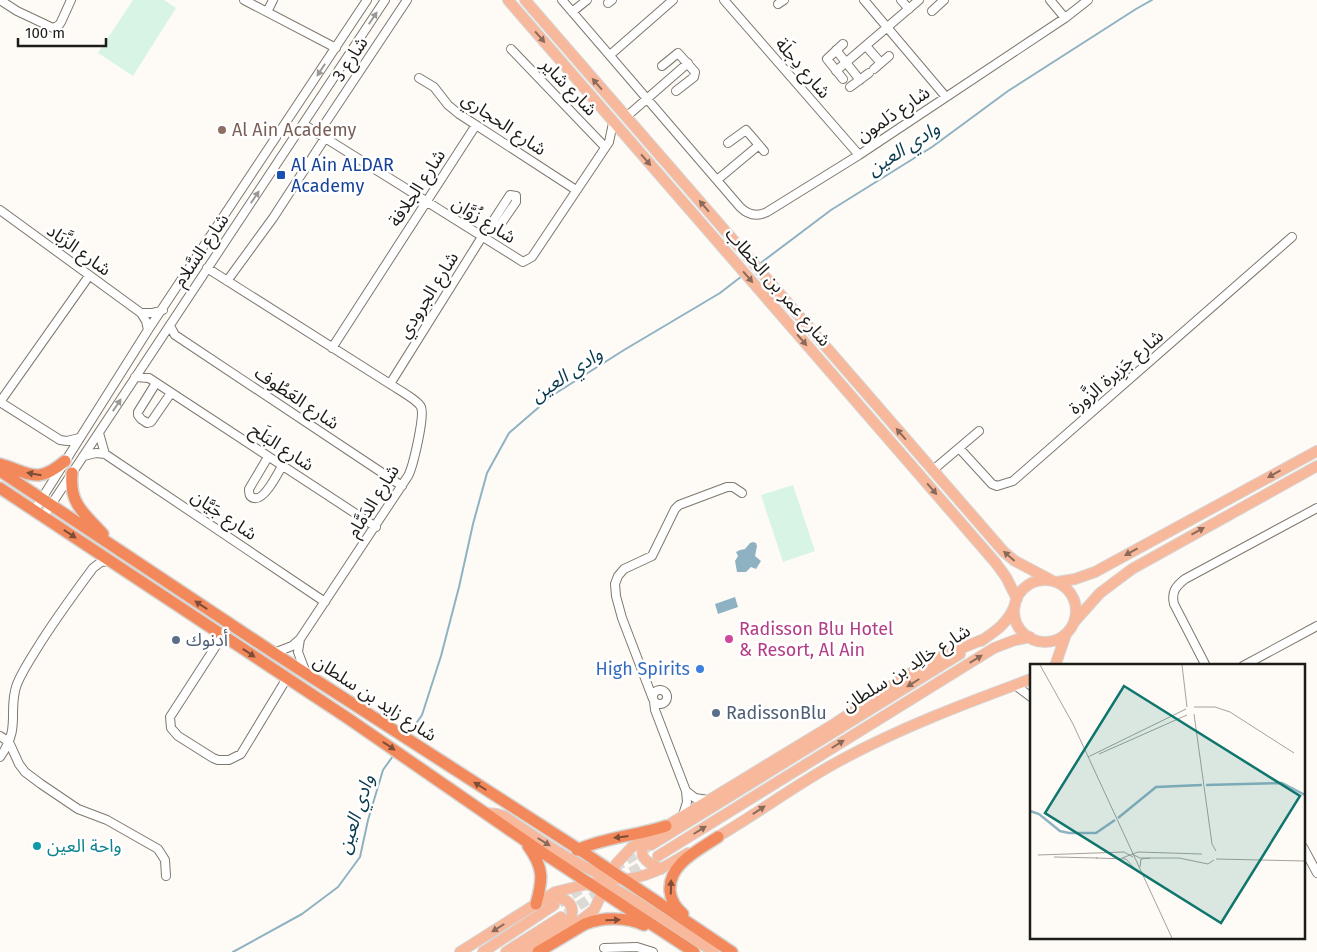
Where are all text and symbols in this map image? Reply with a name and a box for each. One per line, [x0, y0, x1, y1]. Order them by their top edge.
one-way arrow [368, 11, 378, 24]
scale bar [18, 15, 105, 47]
text: 100 m [25, 24, 65, 42]
one-way arrow [534, 30, 545, 43]
street label: شارع دِجلَة [768, 32, 837, 105]
street label: شارع 3 [327, 33, 375, 87]
street label: شارع شاير [533, 53, 602, 123]
one-way arrow [316, 64, 326, 77]
one-way arrow [592, 78, 603, 91]
street label: شارع دَلمون [852, 81, 936, 149]
street label: شارع الحجاري [456, 88, 550, 163]
water label: وادي العين [863, 116, 946, 183]
place label: Al Ain Academy [232, 119, 356, 141]
marker: Al Ain Academy [216, 124, 228, 136]
street label: شارع الجلافة [384, 145, 453, 232]
place label: Al Ain ALDAR Academy [291, 154, 394, 197]
one-way arrow [640, 154, 651, 166]
marker: Al Ain ALDAR Academy [275, 169, 287, 181]
one-way arrow [250, 190, 260, 204]
street label: شارع زُوَّان [446, 192, 520, 251]
one-way arrow [698, 201, 710, 213]
street label: شارع السَّلام [168, 209, 236, 292]
street label: شارع الزَّبَاد [41, 217, 117, 283]
street label: شارع عمر بن الخطاب [718, 223, 836, 353]
street label: شارع الجرودي [393, 248, 466, 344]
one-way arrow [742, 271, 753, 284]
street label: شارع جَزِيرة الزَّورة [1063, 323, 1170, 421]
one-way arrow [796, 334, 807, 346]
water label: وادي العين [526, 342, 609, 410]
street label: شارع العَطُوف [249, 362, 343, 437]
one-way arrow [112, 399, 122, 412]
street label: شارع البَلَح [244, 417, 319, 478]
one-way arrow [896, 428, 907, 441]
street label: شارع الدَمَّام [342, 460, 407, 543]
one-way arrow [26, 469, 42, 477]
one-way arrow [1267, 470, 1281, 479]
one-way arrow [926, 482, 937, 495]
street label: شارع جَيَّان [185, 485, 261, 548]
one-way arrow [1192, 527, 1205, 536]
one-way arrow [63, 530, 77, 539]
one-way arrow [1124, 548, 1139, 556]
one-way arrow [1003, 550, 1016, 561]
one-way arrow [194, 600, 208, 610]
place label: Radisson Blu Hotel & Resort, Al Ain [739, 618, 893, 661]
street label: شارع خالِد بن سلطان [838, 620, 976, 719]
place label: أدنوك [186, 629, 228, 651]
marker: Radisson Blu Hotel & Resort, Al Ain [723, 633, 735, 645]
marker: أدنوك [170, 634, 182, 646]
one-way arrow [243, 648, 256, 658]
street label: شارع زايد بن سلطان [308, 650, 441, 749]
one-way arrow [970, 655, 983, 664]
place label: High Spirits [596, 658, 690, 680]
marker: High Spirits [694, 663, 706, 675]
inset map [1030, 664, 1304, 940]
one-way arrow [907, 678, 920, 687]
place label: RadissonBlu [726, 702, 827, 724]
marker: RadissonBlu [710, 707, 722, 719]
one-way arrow [831, 740, 845, 749]
one-way arrow [383, 742, 396, 751]
water label: وادي العين [332, 771, 382, 858]
one-way arrow [473, 782, 486, 791]
one-way arrow [752, 806, 765, 815]
one-way arrow [693, 825, 706, 835]
one-way arrow [613, 833, 629, 841]
place label: واحة العين [47, 835, 122, 857]
one-way arrow [538, 837, 551, 847]
marker: واحة العين [31, 840, 43, 852]
one-way arrow [667, 878, 675, 894]
one-way arrow [606, 915, 622, 923]
one-way arrow [492, 923, 505, 933]

